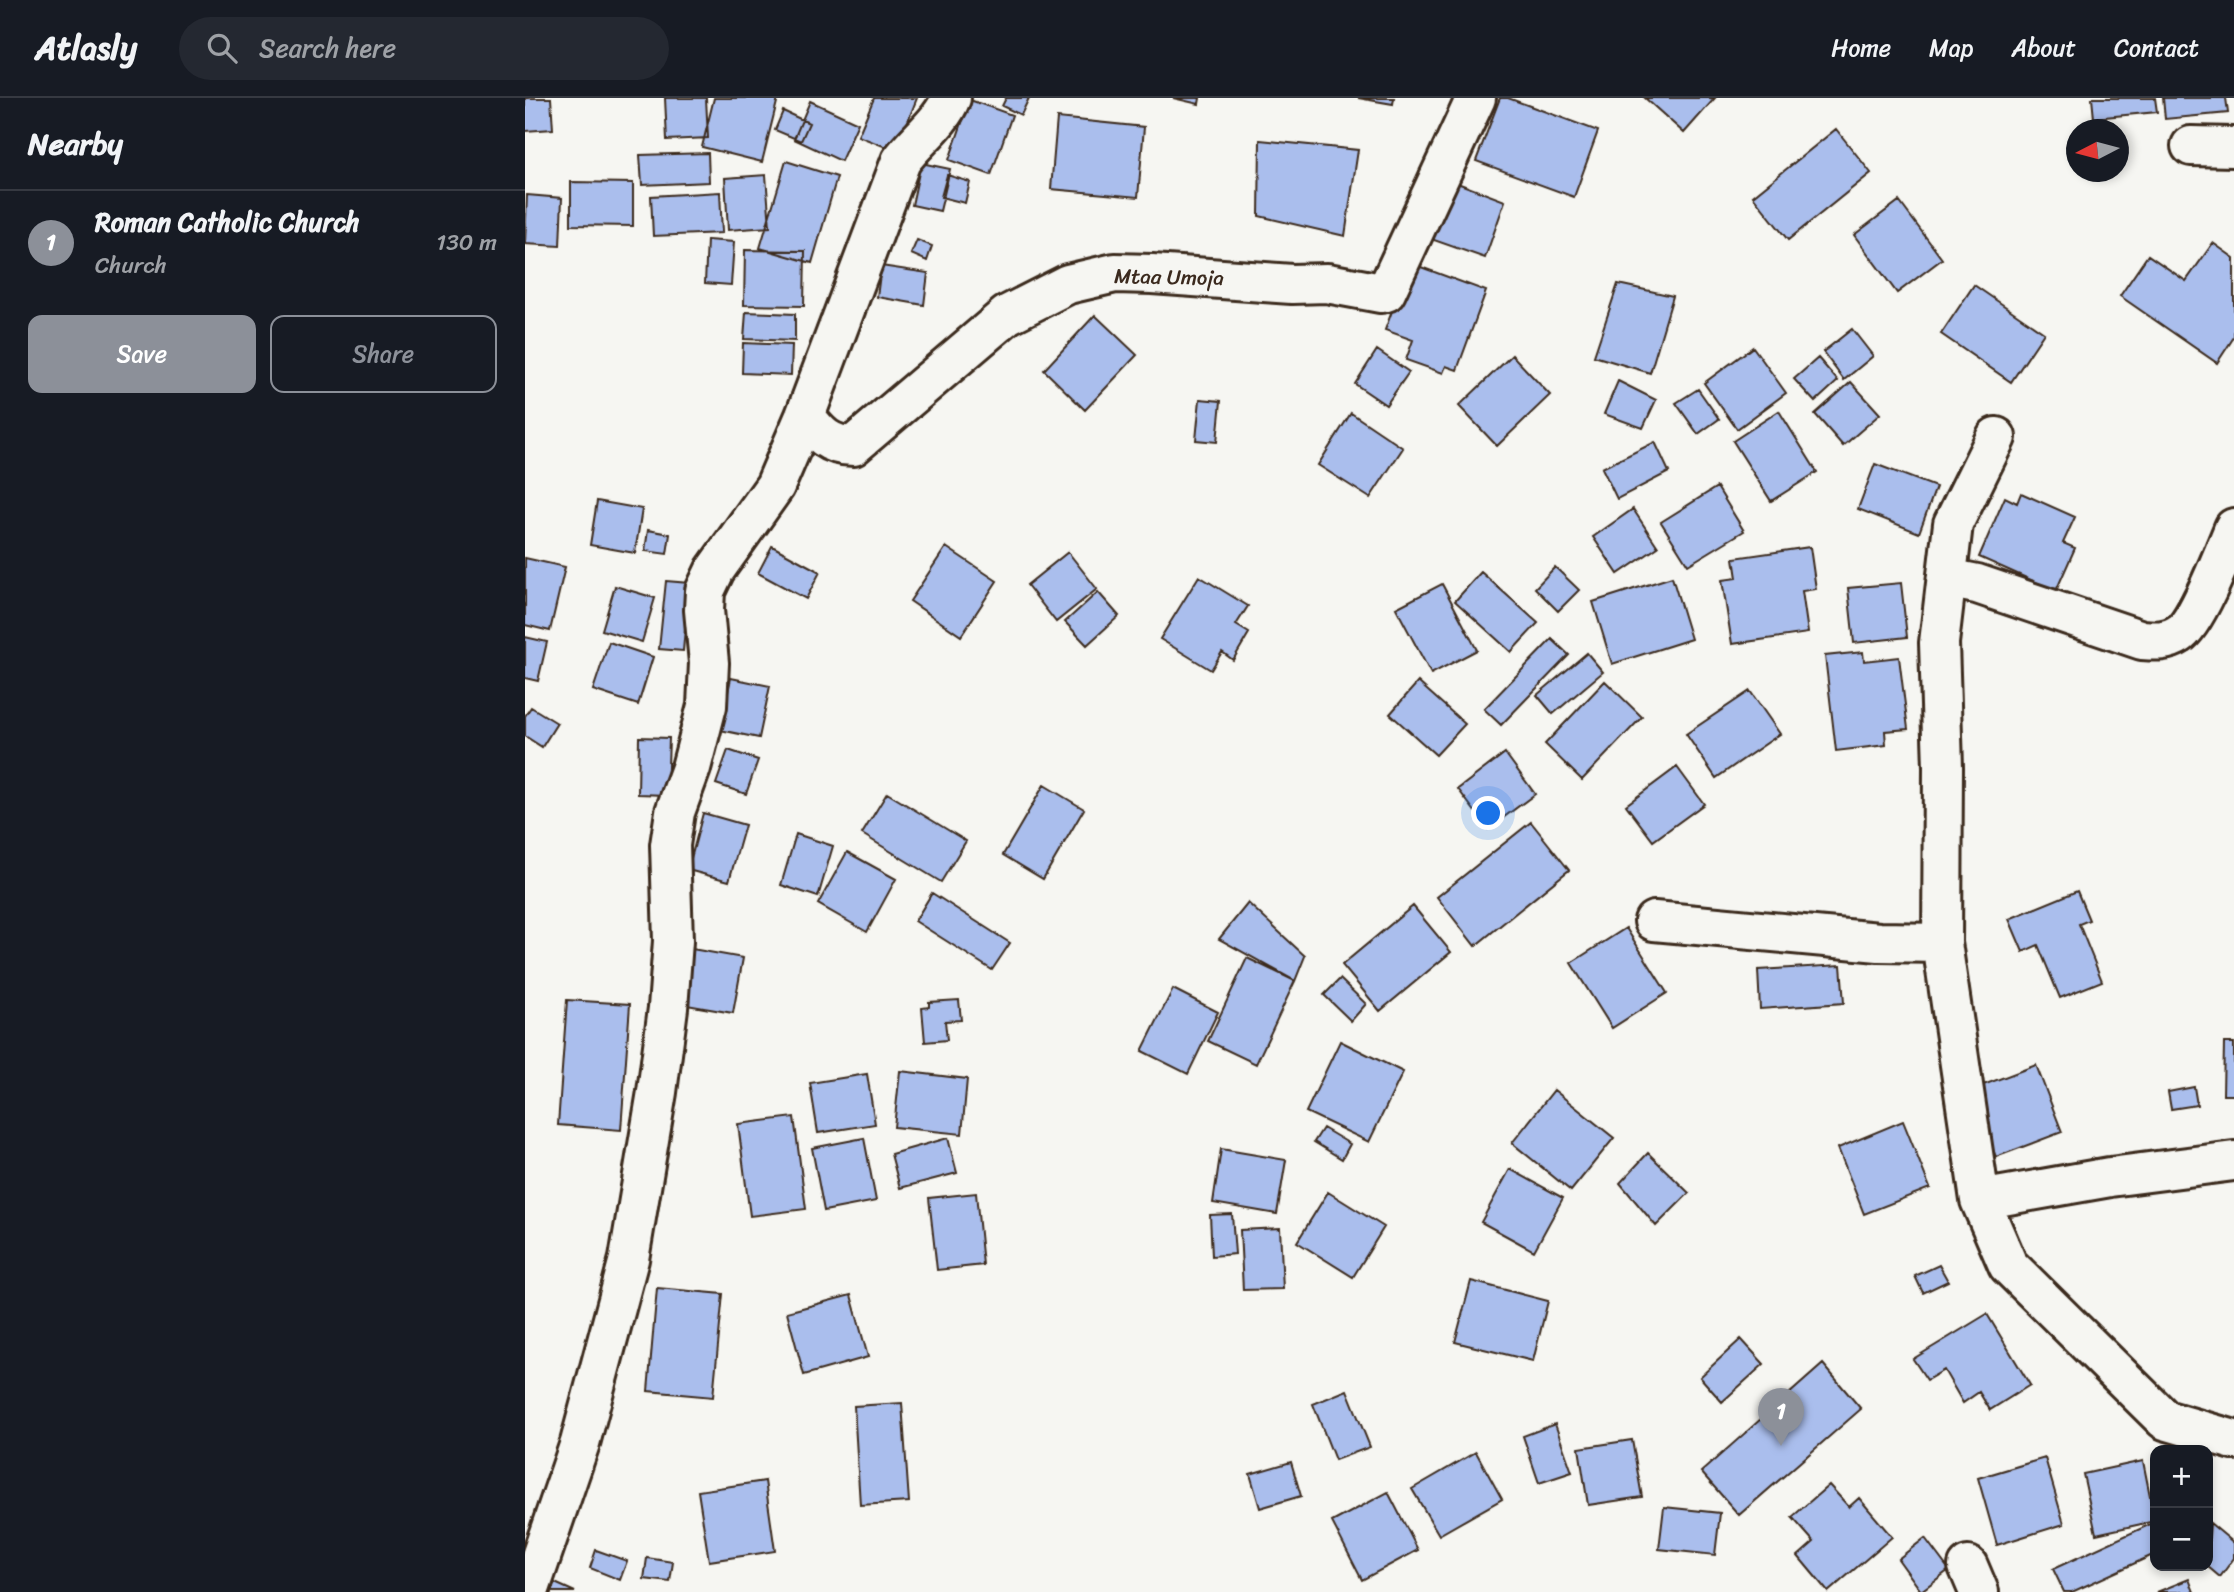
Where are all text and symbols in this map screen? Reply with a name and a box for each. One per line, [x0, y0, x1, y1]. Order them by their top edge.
search box [179, 17, 669, 80]
text: Atlasly [35, 19, 137, 77]
text: Search here [259, 25, 396, 71]
text: Home [1831, 27, 1891, 69]
text: Map [1929, 27, 1973, 69]
text: About [2011, 27, 2076, 69]
text: Contact [2114, 27, 2199, 69]
icon: search [203, 29, 241, 67]
text: Nearby [28, 117, 123, 171]
north arrow [2066, 119, 2129, 182]
text: Roman Catholic Church [95, 199, 360, 245]
text: 1 [46, 222, 56, 263]
text: 130 m [436, 222, 497, 263]
text: Church [95, 245, 167, 286]
street label: Mtaa Umoja [1114, 257, 1225, 297]
button: Save [28, 315, 256, 393]
button: Share [270, 315, 497, 393]
your location [1471, 796, 1505, 830]
pin: 1 [1758, 1388, 1804, 1446]
map controls [2150, 1445, 2213, 1571]
button: + [2150, 1445, 2213, 1508]
button: − [2150, 1508, 2213, 1571]

